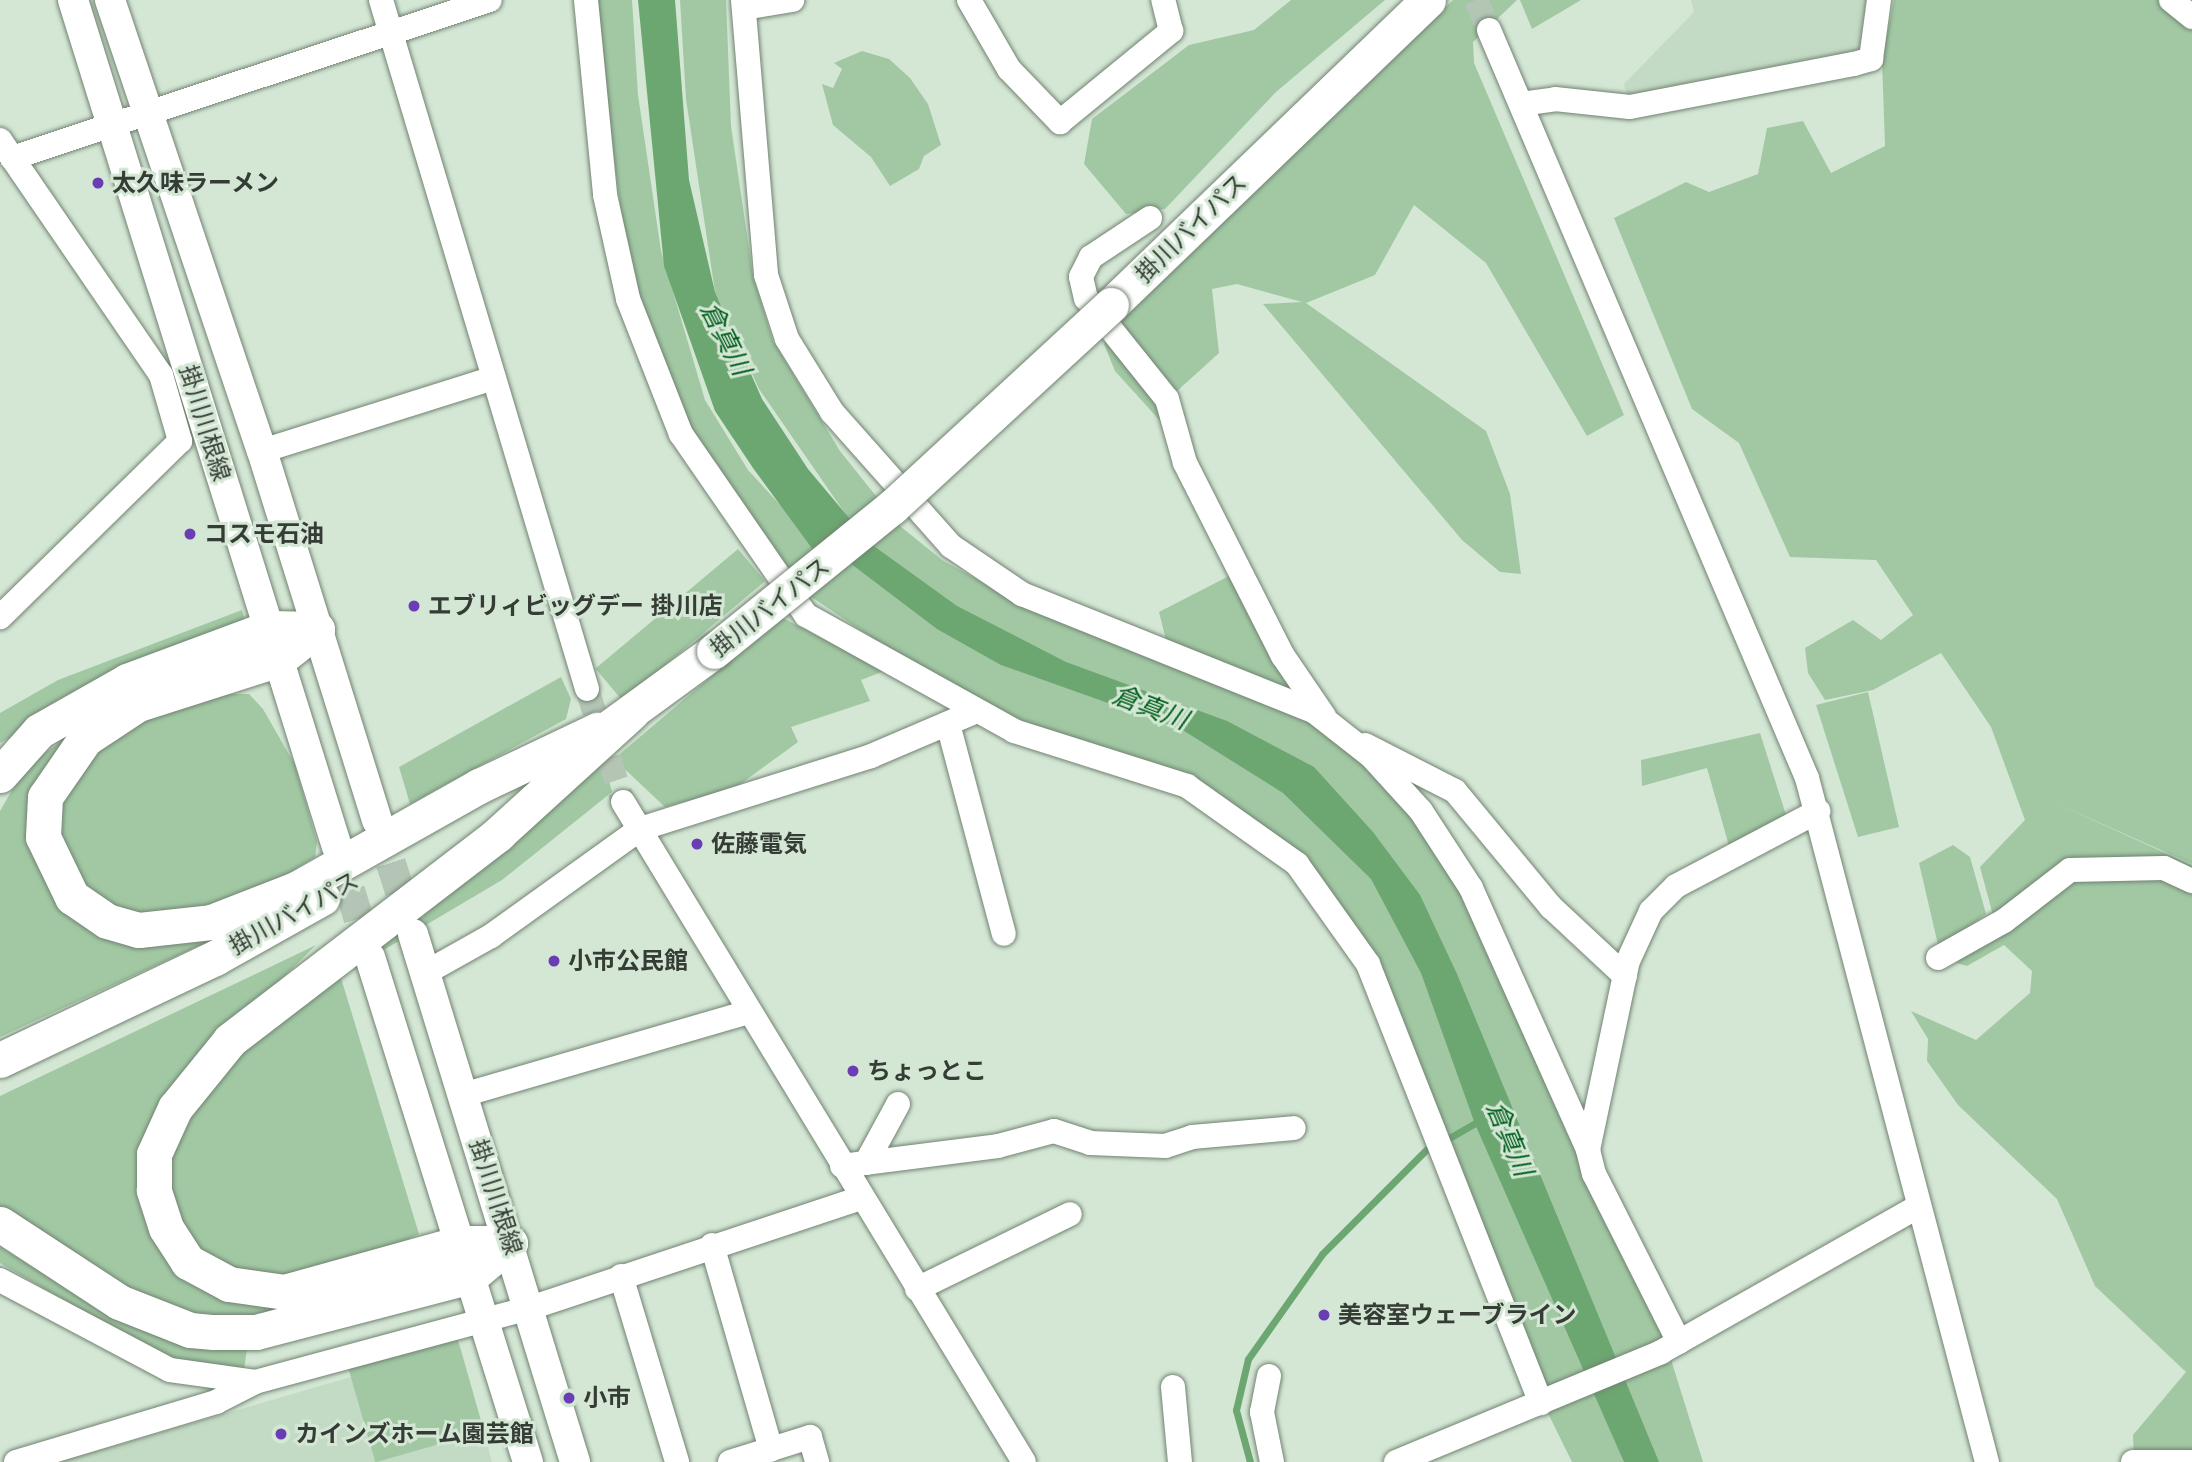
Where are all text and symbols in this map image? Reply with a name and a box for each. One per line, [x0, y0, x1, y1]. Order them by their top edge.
street label: 掛川バイパス [1129, 168, 1253, 288]
place label: 太久味ラーメン [112, 169, 280, 197]
marker: 太久味ラーメン [90, 175, 106, 191]
water label: 倉真川 [693, 297, 757, 381]
street label: 掛川川根線 [174, 361, 236, 485]
place label: コスモ石油 [204, 520, 324, 548]
marker: コスモ石油 [182, 526, 198, 542]
street label: 掛川バイパス [704, 551, 836, 663]
place label: エブリィビッグデー 掛川店 [428, 592, 723, 620]
marker: エブリィビッグデー 掛川店 [406, 598, 422, 614]
water label: 倉真川 [1108, 679, 1192, 737]
place label: 佐藤電気 [711, 830, 807, 858]
marker: 佐藤電気 [689, 836, 705, 852]
street label: 掛川バイパス [224, 865, 364, 961]
place label: 小市公民館 [568, 947, 688, 975]
marker: 小市公民館 [546, 953, 562, 969]
place label: ちょっとこ [867, 1057, 987, 1085]
marker: ちょっとこ [845, 1063, 861, 1079]
water label: 倉真川 [1479, 1097, 1539, 1181]
street label: 掛川川根線 [464, 1135, 528, 1259]
place label: 美容室ウェーブライン [1338, 1301, 1578, 1329]
marker: 美容室ウェーブライン [1316, 1307, 1332, 1323]
place label: 小市 [583, 1384, 631, 1412]
marker: 小市 [561, 1390, 577, 1406]
place label: カインズホーム園芸館 [295, 1420, 535, 1448]
marker: カインズホーム園芸館 [273, 1426, 289, 1442]

